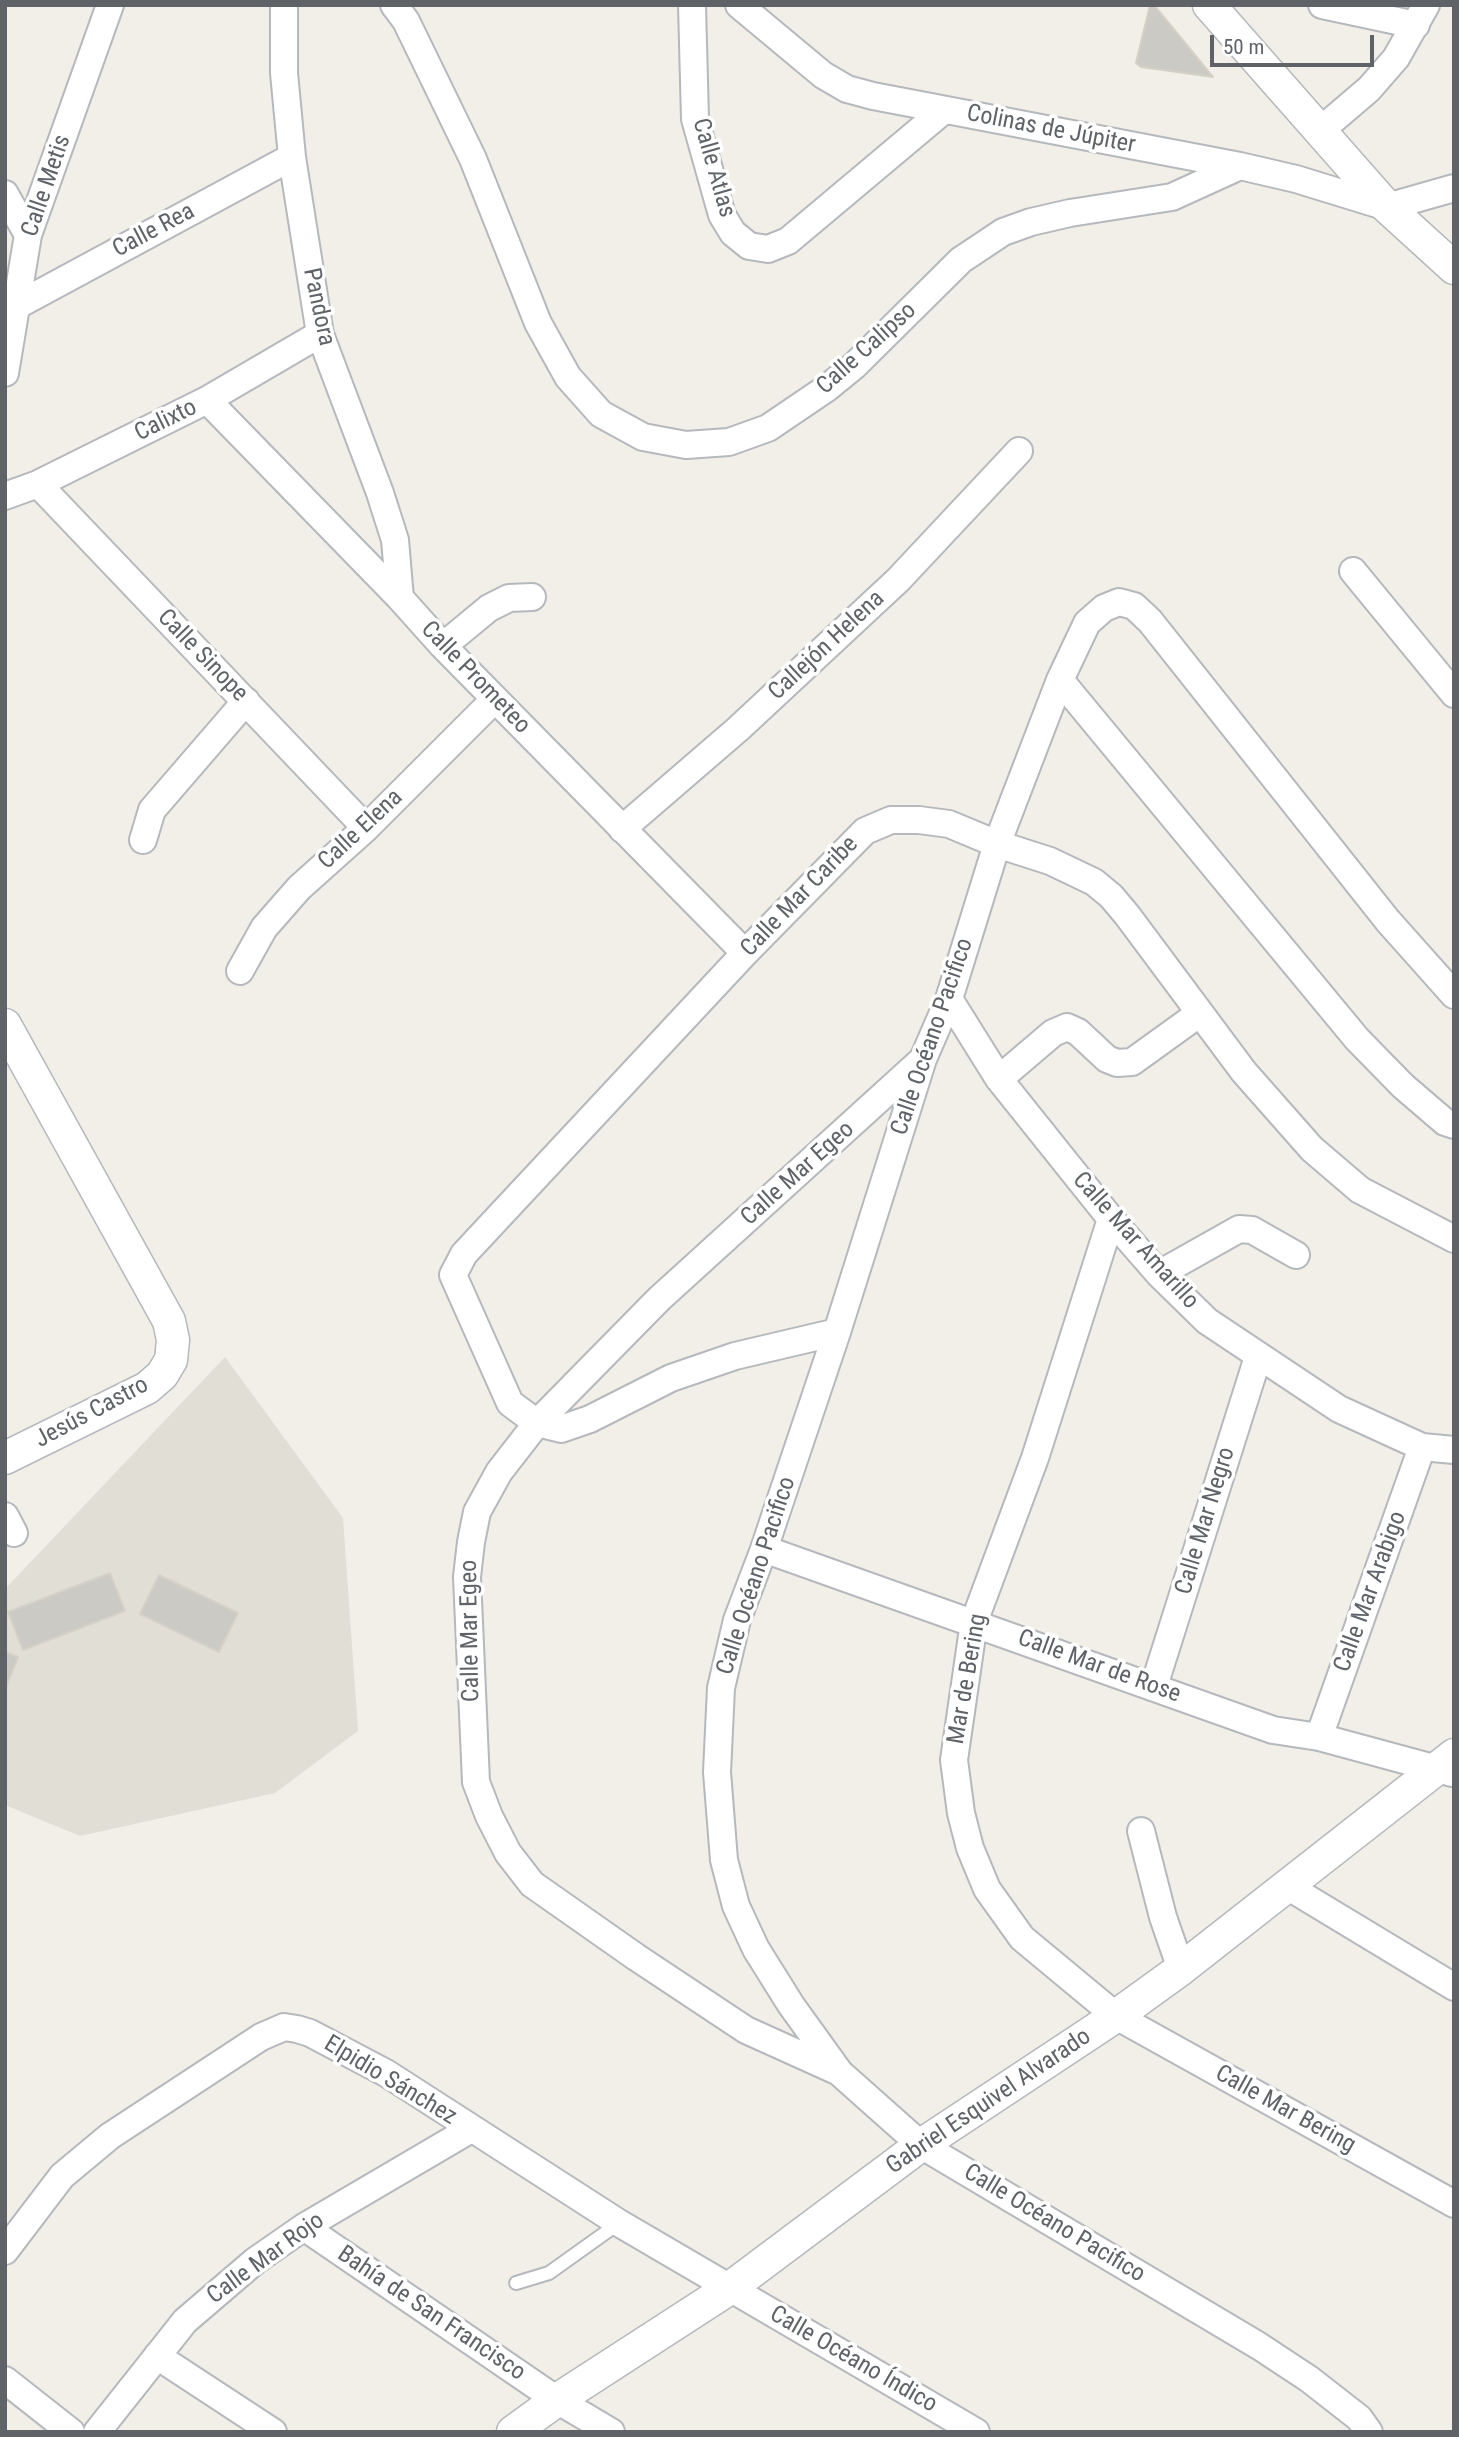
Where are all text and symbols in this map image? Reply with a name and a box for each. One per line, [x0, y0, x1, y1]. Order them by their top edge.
scale bar [1214, 21, 1378, 65]
text: 50 m [1223, 35, 1264, 59]
street label: Colinas de Júpiter [964, 100, 1138, 160]
street label: Calle Atlas [685, 115, 741, 221]
street label: Calle Metis [16, 131, 78, 241]
street label: Calle Rea [108, 198, 200, 264]
street label: Pandora [296, 266, 340, 348]
street label: Calle Calipso [811, 297, 923, 401]
street label: Calixto [130, 394, 202, 448]
street label: Callejón Helena [763, 585, 891, 707]
street label: Calle Sinope [151, 604, 253, 708]
street label: Calle Prometeo [414, 616, 536, 740]
street label: Calle Elena [313, 784, 409, 876]
street label: Calle Mar Caribe [735, 831, 865, 963]
street label: Calle Océano Pacifico [886, 935, 980, 1139]
street label: Calle Mar Egeo [736, 1116, 860, 1232]
street label: Calle Mar Amarillo [1066, 1166, 1204, 1316]
street label: Jesús Castro [30, 1371, 154, 1455]
street label: Calle Mar Negro [1170, 1444, 1242, 1598]
street label: Calle Océano Pacifico [711, 1473, 803, 1679]
street label: Calle Mar Arabigo [1329, 1508, 1413, 1676]
street label: Calle Mar Egeo [455, 1560, 487, 1702]
street label: Mar de Bering [942, 1612, 994, 1746]
street label: Calle Mar de Rose [1014, 1624, 1184, 1710]
street label: Gabriel Esquivel Alvarado [881, 2023, 1097, 2181]
street label: Elpidio Sánchez [318, 2030, 462, 2132]
street label: Calle Mar Bering [1210, 2060, 1360, 2160]
street label: Calle Océano Pacifico [958, 2158, 1150, 2290]
street label: Calle Mar Rojo [202, 2207, 330, 2311]
street label: Bahía de San Francisco [332, 2240, 530, 2388]
street label: Calle Océano Índico [764, 2300, 942, 2420]

